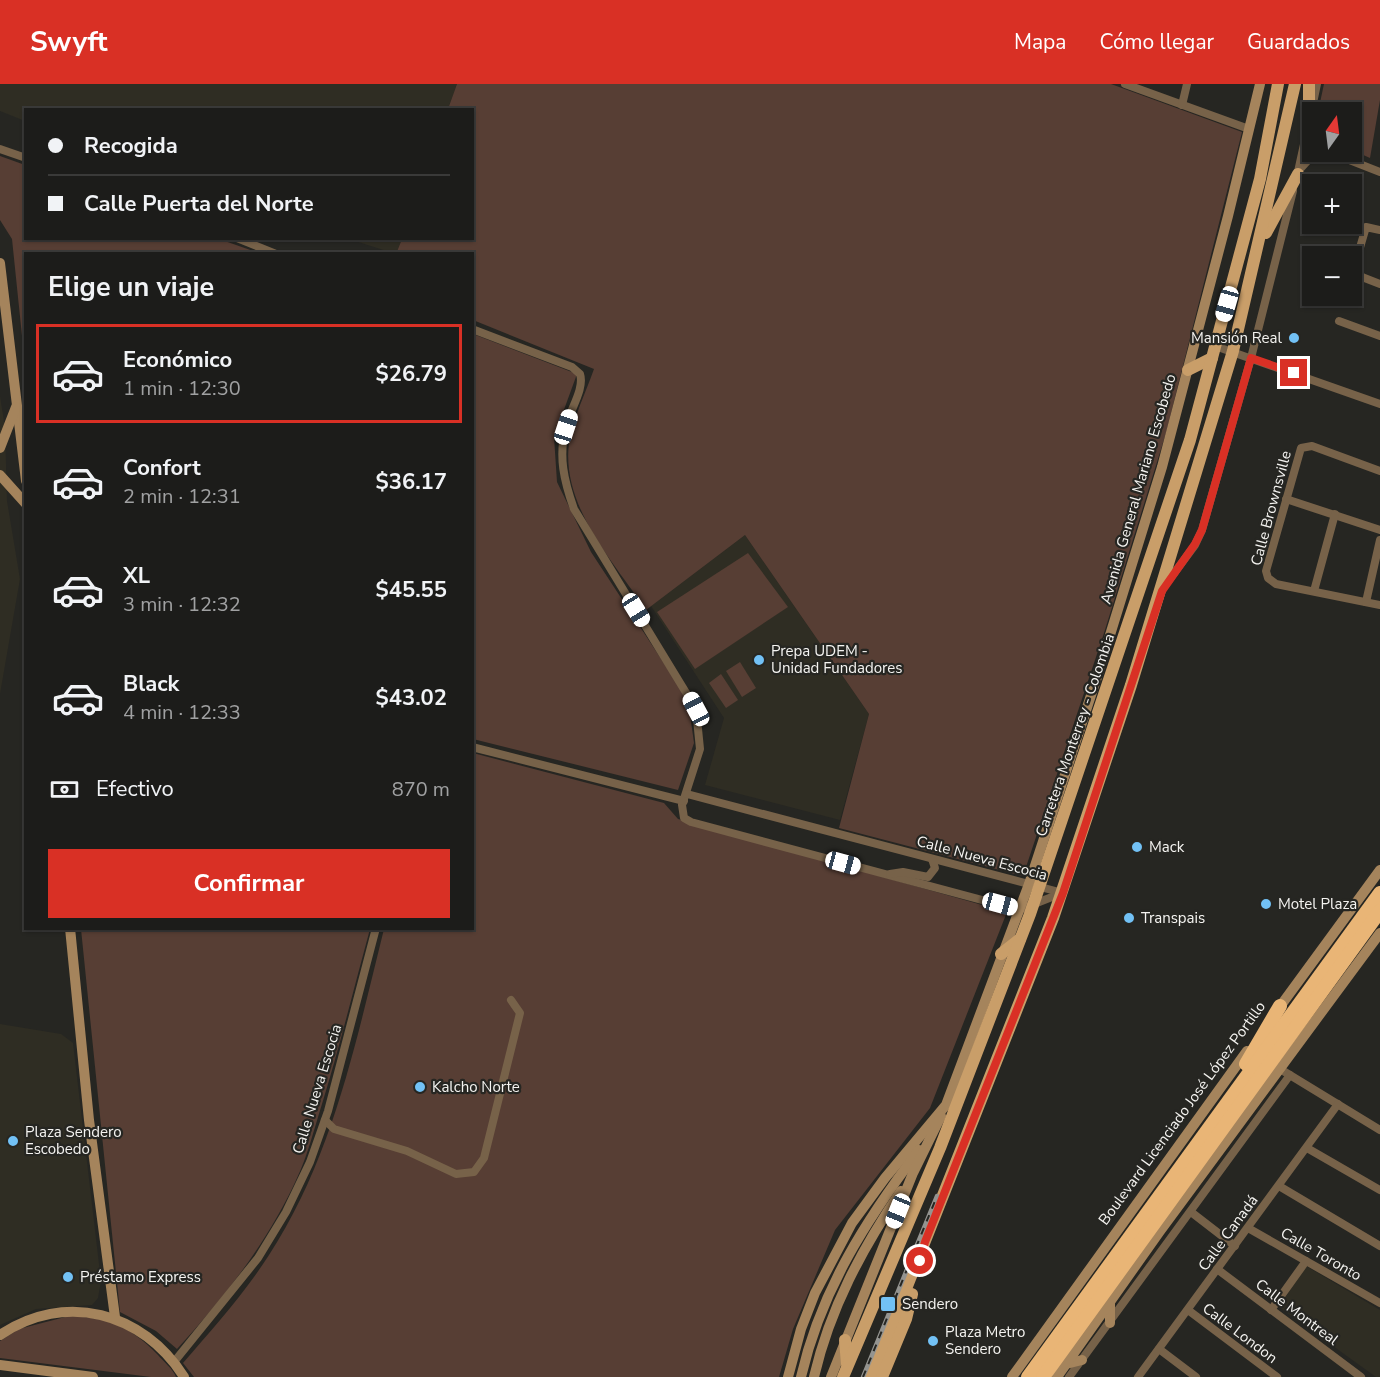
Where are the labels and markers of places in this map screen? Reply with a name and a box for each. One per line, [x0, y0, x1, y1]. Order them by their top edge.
place label: Mansión Real [1191, 328, 1283, 348]
marker: Mansión Real [1287, 331, 1301, 345]
place label: Prepa UDEM - Unidad Fundadores [771, 641, 902, 678]
marker: Prepa UDEM - Unidad Fundadores [752, 653, 766, 667]
place label: Mack [1149, 837, 1185, 857]
marker: Mack [1130, 840, 1144, 854]
place label: Motel Plaza [1278, 894, 1357, 914]
marker: Motel Plaza [1259, 897, 1273, 911]
place label: Transpais [1141, 908, 1205, 928]
marker: Transpais [1122, 911, 1136, 925]
place label: Kalcho Norte [432, 1077, 520, 1097]
marker: Kalcho Norte [413, 1080, 427, 1094]
place label: Plaza Sendero Escobedo [25, 1122, 122, 1159]
marker: Plaza Sendero Escobedo [6, 1134, 20, 1148]
place label: Préstamo Express [80, 1267, 201, 1287]
marker: Préstamo Express [61, 1270, 75, 1284]
place label: Sendero [902, 1294, 958, 1314]
marker: Sendero [879, 1295, 897, 1313]
place label: Plaza Metro Sendero [945, 1322, 1025, 1359]
marker: Plaza Metro Sendero [926, 1334, 940, 1348]

